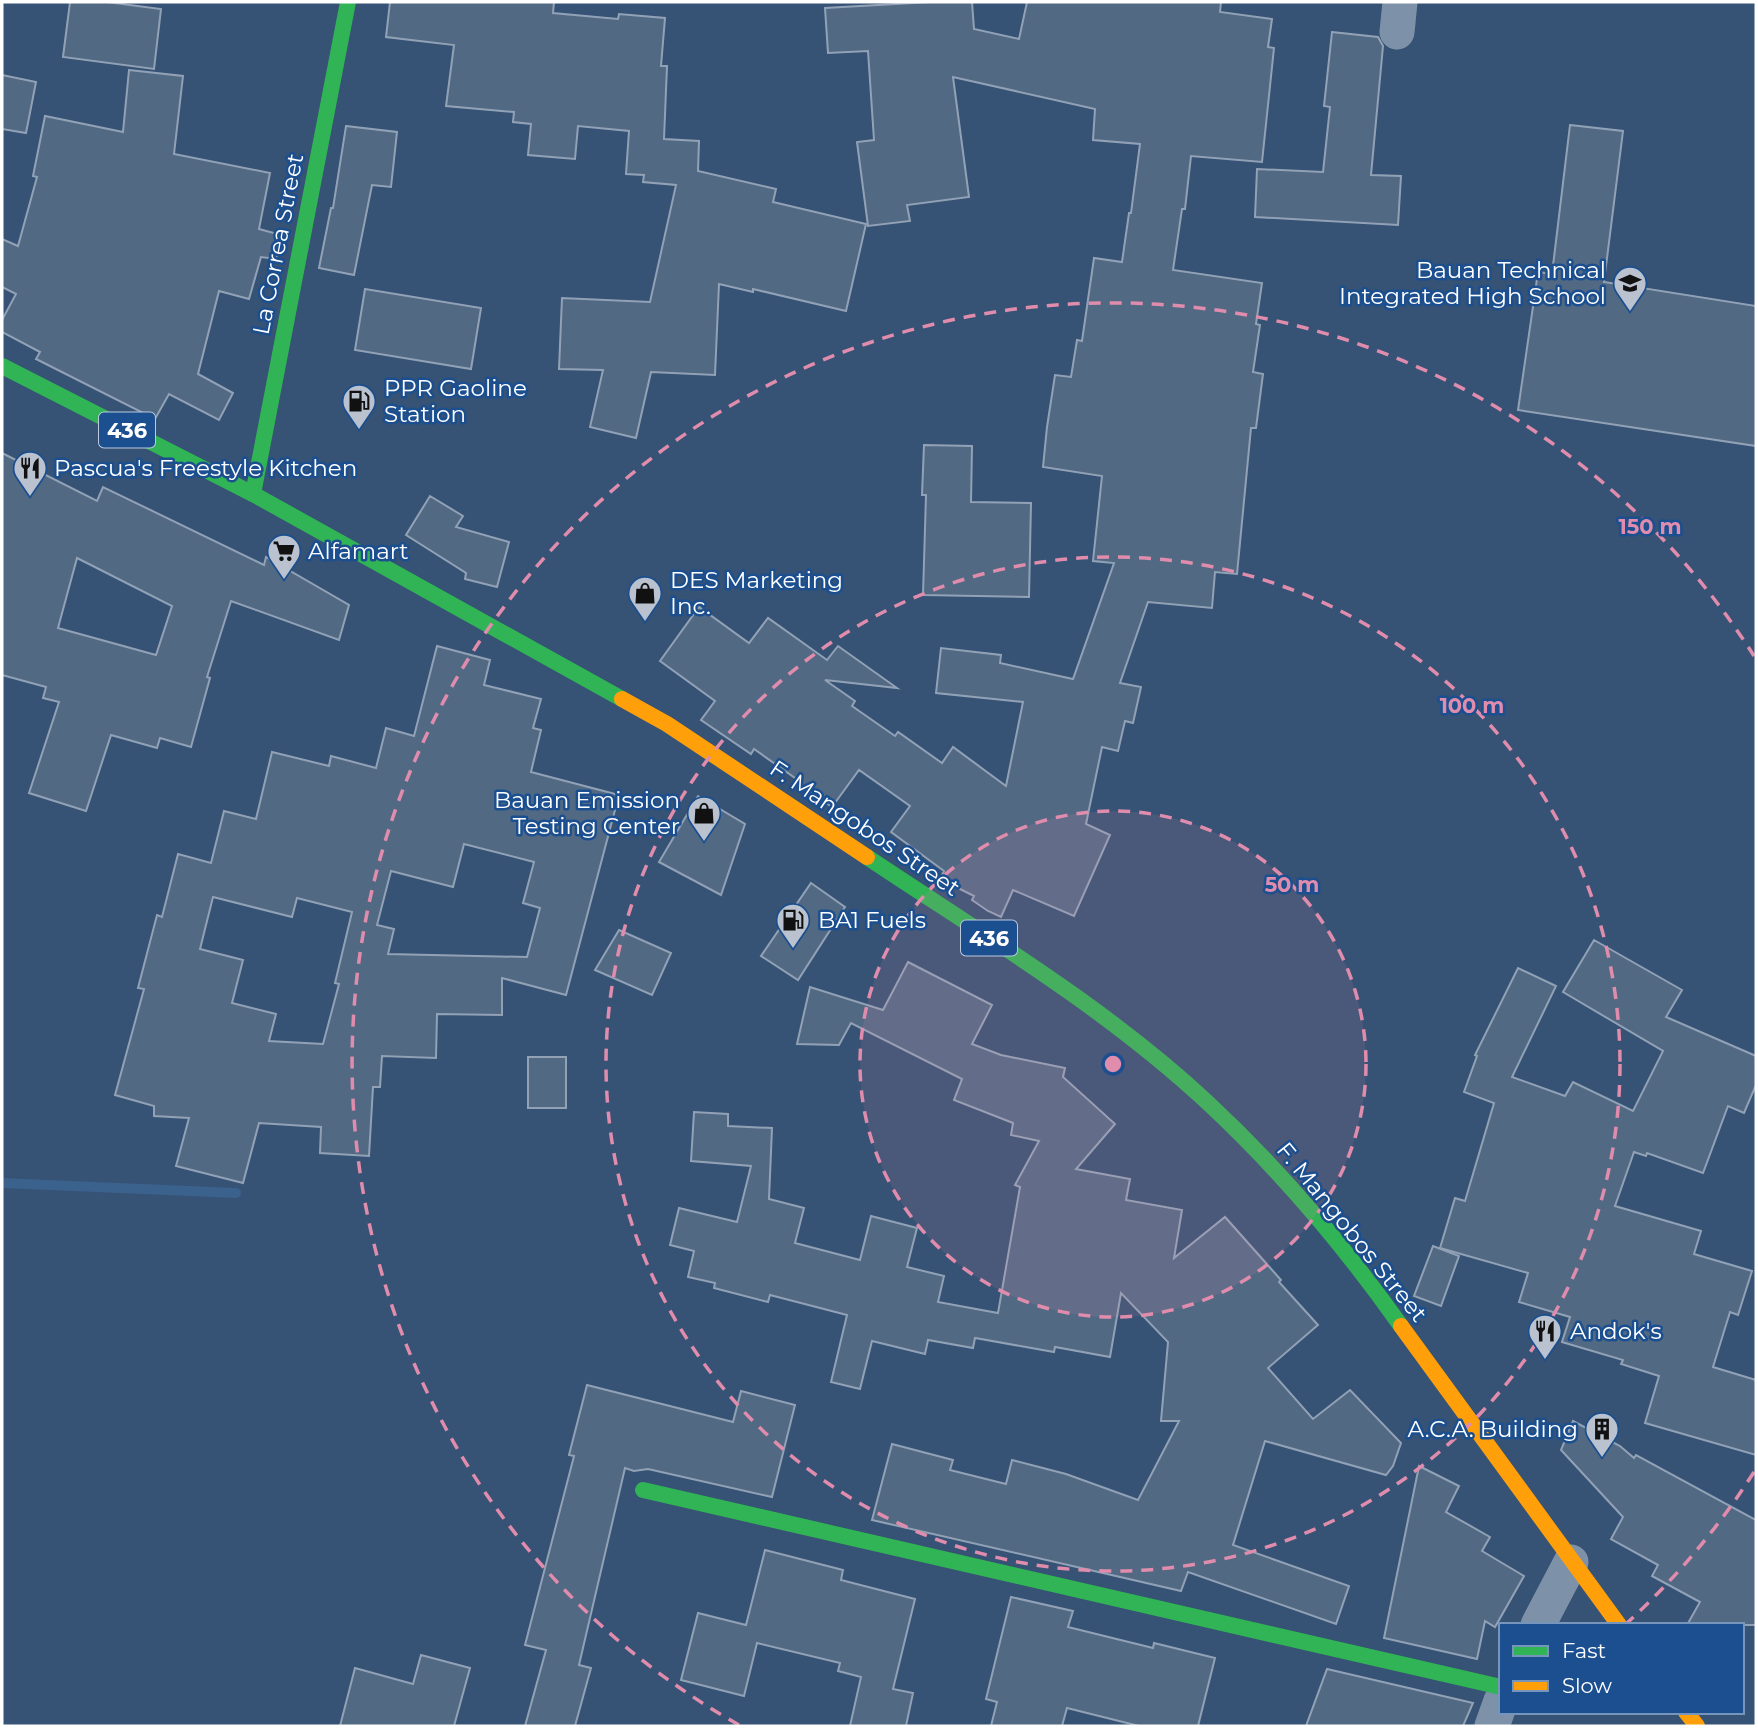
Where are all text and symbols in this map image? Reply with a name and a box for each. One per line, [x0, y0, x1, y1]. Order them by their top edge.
street label: La Correa Street [247, 151, 309, 337]
place label: Bauan Technical Integrated High School [1339, 256, 1606, 310]
school or university icon: Bauan Technical Integrated High School [1611, 264, 1649, 313]
place label: PPR Gaoline Station [384, 374, 527, 428]
fuel station icon: PPR Gaoline Station [340, 382, 378, 431]
road number: 436 [99, 412, 155, 448]
restaurant icon: Pascua's Freestyle Kitchen [11, 449, 49, 498]
place label: Pascua's Freestyle Kitchen [54, 454, 357, 482]
text: 150 m [1619, 514, 1681, 539]
supermarket icon: Alfamart [265, 532, 303, 581]
place label: Alfamart [308, 537, 409, 565]
place label: DES Marketing Inc. [670, 566, 843, 620]
shop icon: DES Marketing Inc. [626, 574, 664, 623]
text: 100 m [1440, 693, 1504, 718]
street label: F. Mangobos Street [765, 754, 965, 902]
place label: Bauan Emission Testing Center [494, 786, 680, 840]
shop icon: Bauan Emission Testing Center [685, 794, 723, 843]
text: 50 m [1265, 872, 1319, 897]
fuel station icon: BA1 Fuels [774, 901, 812, 950]
place label: BA1 Fuels [818, 906, 926, 934]
road number: 436 [961, 920, 1017, 956]
centre of rings [1101, 1052, 1125, 1076]
street label: F. Mangobos Street [1271, 1136, 1433, 1328]
restaurant icon: Andok's [1526, 1312, 1564, 1361]
place label: Andok's [1570, 1317, 1662, 1345]
building icon: A.C.A. Building [1583, 1410, 1621, 1459]
place label: A.C.A. Building [1408, 1415, 1578, 1443]
legend [1499, 1623, 1744, 1714]
text: Fast [1562, 1638, 1606, 1663]
text: Slow [1562, 1673, 1612, 1698]

